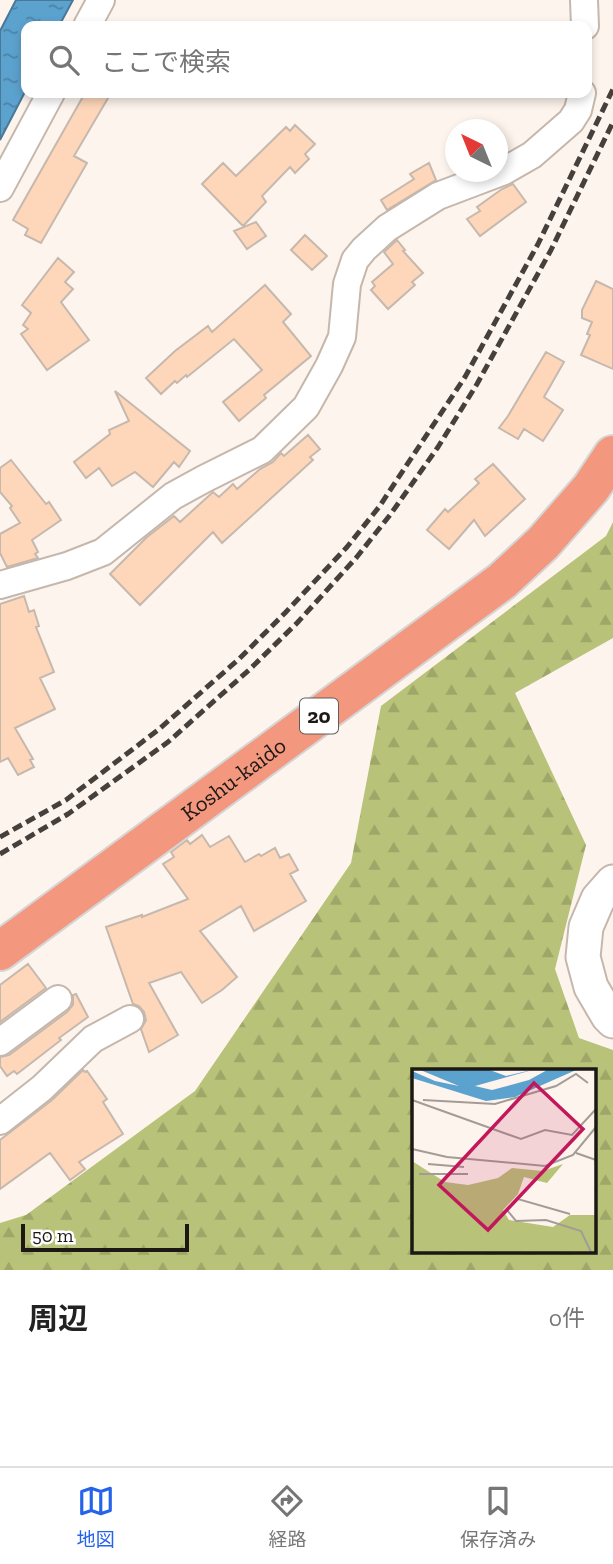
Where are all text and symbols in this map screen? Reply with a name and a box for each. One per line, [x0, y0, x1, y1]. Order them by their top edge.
search box [21, 21, 592, 98]
icon: search [45, 41, 83, 79]
text: ここで検索 [101, 46, 231, 78]
north arrow [445, 119, 508, 182]
road number: 20 [300, 698, 338, 734]
street label: Koshu-kaido [176, 731, 291, 827]
inset map [412, 1069, 596, 1252]
scale bar [21, 1221, 189, 1253]
text: 50 m [32, 1224, 73, 1247]
text: 周辺 [28, 1301, 88, 1337]
text: 0件 [549, 1304, 585, 1332]
tab: 地図 [77, 1482, 115, 1551]
tab: 経路 [268, 1482, 306, 1551]
tab: 保存済み [460, 1482, 536, 1551]

